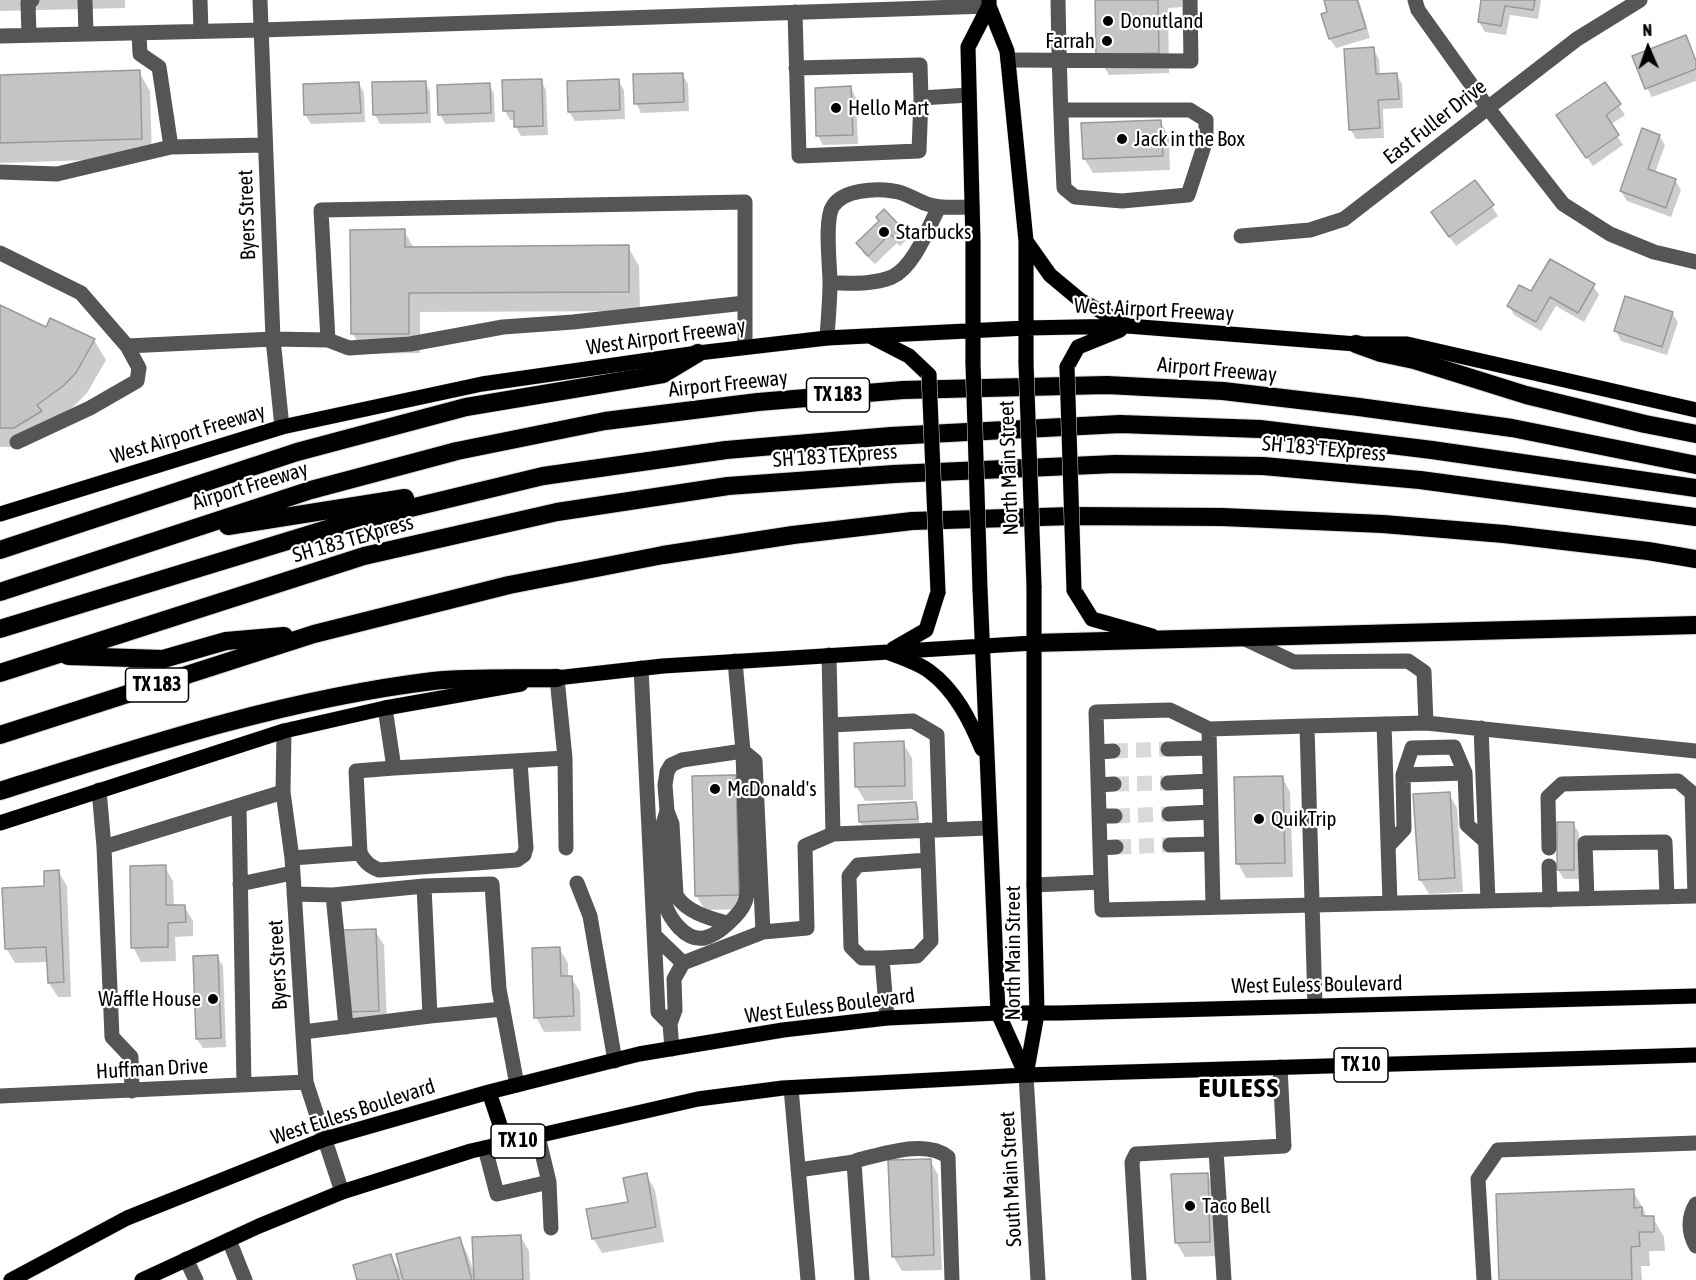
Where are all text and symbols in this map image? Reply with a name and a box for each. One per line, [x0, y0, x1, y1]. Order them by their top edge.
place label: Donutland [1120, 8, 1203, 34]
marker: Donutland [1101, 14, 1115, 28]
north arrow [1618, 18, 1678, 78]
text: N [1642, 21, 1652, 39]
place label: Farrah [1045, 28, 1095, 54]
marker: Farrah [1100, 34, 1114, 48]
street label: East Fuller Drive [1378, 74, 1492, 170]
place label: Hello Mart [848, 95, 929, 121]
marker: Hello Mart [829, 101, 843, 115]
place label: Jack in the Box [1134, 126, 1245, 152]
marker: Jack in the Box [1115, 132, 1129, 146]
street label: Byers Street [233, 169, 261, 261]
place label: Starbucks [896, 219, 971, 245]
marker: Starbucks [877, 225, 891, 239]
street label: West Airport Freeway [1073, 293, 1235, 327]
street label: West Airport Freeway [585, 313, 747, 361]
street label: Airport Freeway [1156, 352, 1278, 388]
street label: Airport Freeway [667, 365, 789, 403]
road number: TX 183 [806, 378, 870, 412]
street label: West Airport Freeway [108, 399, 268, 469]
street label: North Main Street [994, 400, 1024, 536]
street label: SH 183 TEXpress [1261, 431, 1387, 467]
street label: SH 183 TEXpress [772, 439, 898, 473]
street label: Airport Freeway [189, 456, 311, 516]
street label: SH 183 TEXpress [290, 510, 416, 568]
road number: TX 183 [126, 668, 188, 702]
place label: McDonald's [727, 776, 817, 802]
marker: McDonald's [708, 782, 722, 796]
place label: QuikTrip [1271, 806, 1336, 832]
marker: QuikTrip [1252, 812, 1266, 826]
street label: North Main Street [1000, 885, 1026, 1021]
street label: Byers Street [263, 919, 293, 1011]
street label: West Euless Boulevard [1231, 971, 1403, 999]
street label: West Euless Boulevard [744, 983, 916, 1029]
place label: Waffle House [98, 986, 201, 1012]
marker: Waffle House [206, 992, 220, 1006]
road number: TX 10 [1334, 1048, 1388, 1082]
street label: Huffman Drive [95, 1053, 209, 1085]
district label: EULESS [1198, 1072, 1280, 1104]
street label: West Euless Boulevard [268, 1074, 438, 1150]
street label: South Main Street [995, 1111, 1027, 1247]
road number: TX 10 [491, 1124, 545, 1158]
place label: Taco Bell [1202, 1193, 1271, 1219]
marker: Taco Bell [1183, 1199, 1197, 1213]

